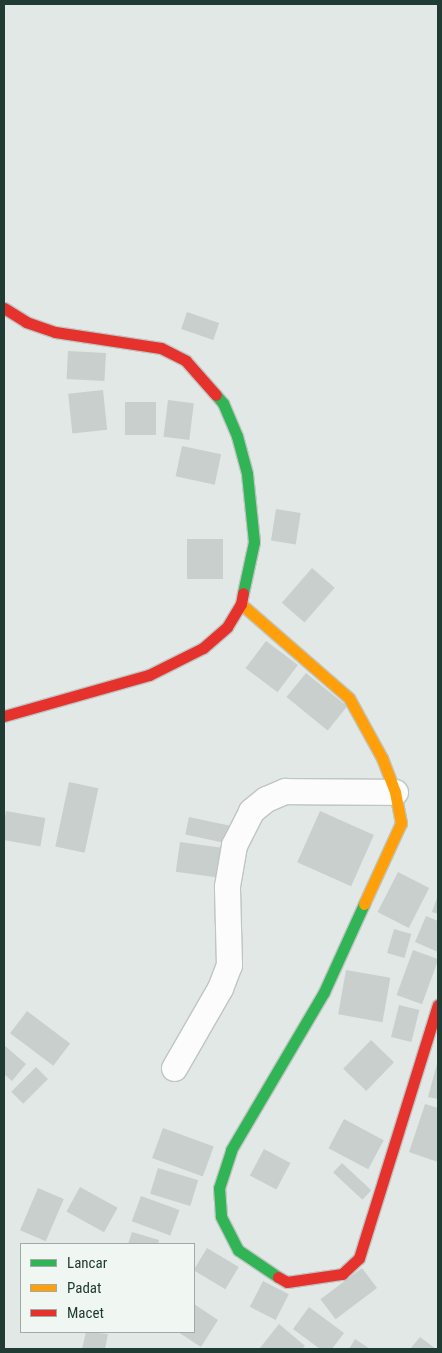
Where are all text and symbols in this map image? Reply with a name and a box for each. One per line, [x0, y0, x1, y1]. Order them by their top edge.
legend [20, 1243, 195, 1333]
text: Lancar [67, 1254, 107, 1272]
text: Padat [67, 1279, 101, 1297]
text: Macet [67, 1304, 104, 1322]

